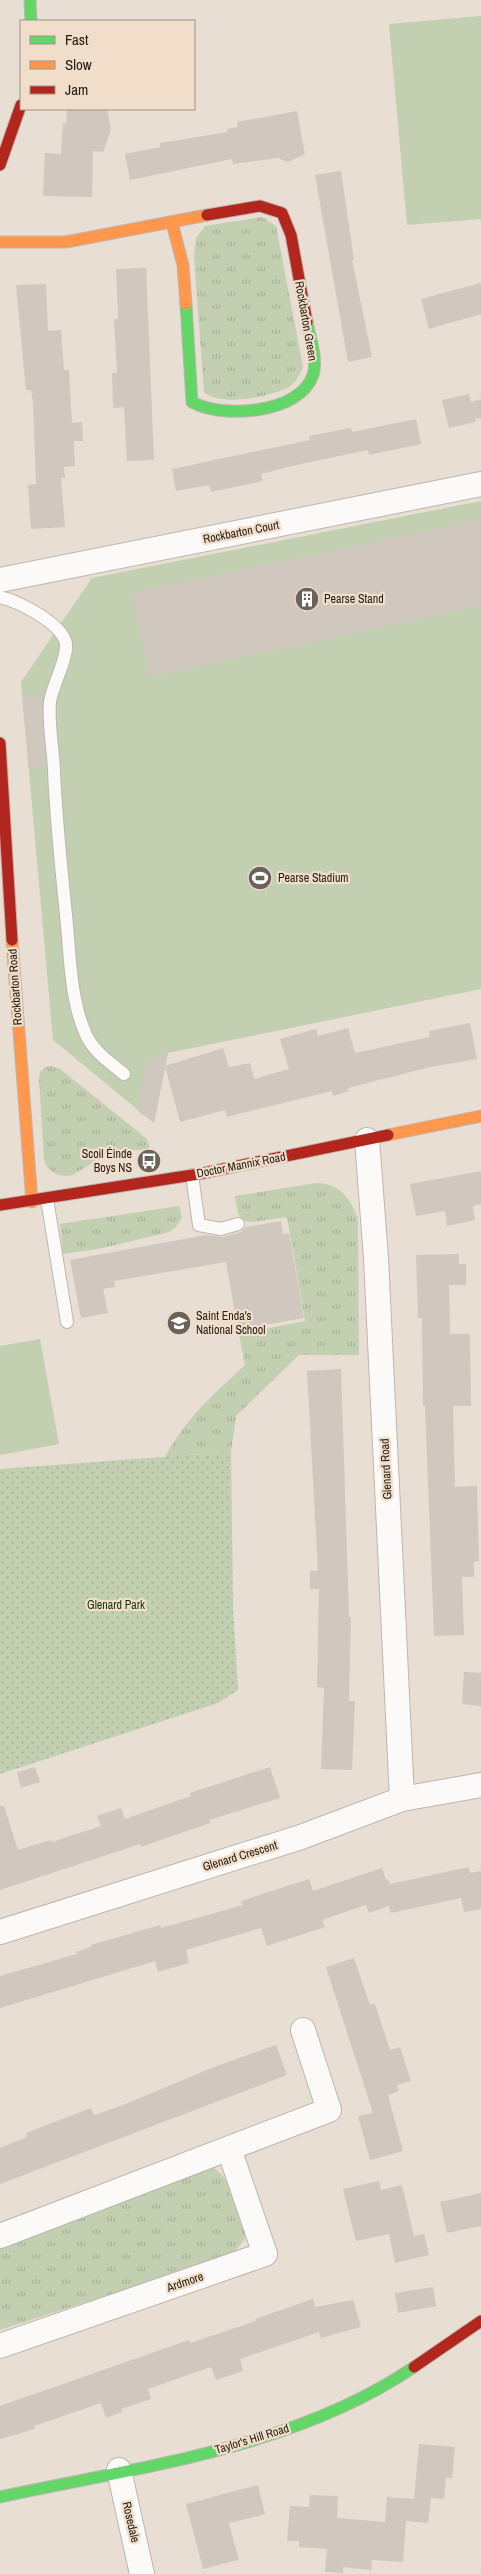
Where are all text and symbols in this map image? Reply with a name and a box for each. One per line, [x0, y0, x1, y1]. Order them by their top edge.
legend [20, 20, 195, 110]
text: Fast [65, 29, 89, 50]
text: Slow [65, 54, 92, 75]
text: Jam [65, 79, 88, 100]
street label: Rockbarton Green [291, 280, 321, 362]
street label: Rockbarton Court [202, 517, 281, 547]
building icon: Pearse Stand [294, 586, 320, 612]
place label: Pearse Stand [324, 591, 384, 607]
sports icon: Pearse Stadium [247, 865, 273, 891]
place label: Pearse Stadium [278, 870, 349, 886]
street label: Rockbarton Road [4, 948, 26, 1026]
place label: Scoil Éinde Boys NS [82, 1146, 132, 1176]
bus stop icon: Scoil Éinde Boys NS [136, 1148, 162, 1174]
street label: Doctor Mannix Road [195, 1149, 287, 1181]
place label: Saint Enda's National School [196, 1308, 265, 1338]
school or university icon: Saint Enda's National School [166, 1310, 192, 1336]
street label: Glenard Road [376, 1438, 396, 1500]
park label: Glenard Park [87, 1597, 145, 1613]
street label: Glenard Crescent [201, 1837, 279, 1875]
street label: Ardmore [164, 2268, 205, 2296]
street label: Taylor's Hill Road [213, 2420, 291, 2458]
street label: Rosedale [119, 2500, 143, 2544]

